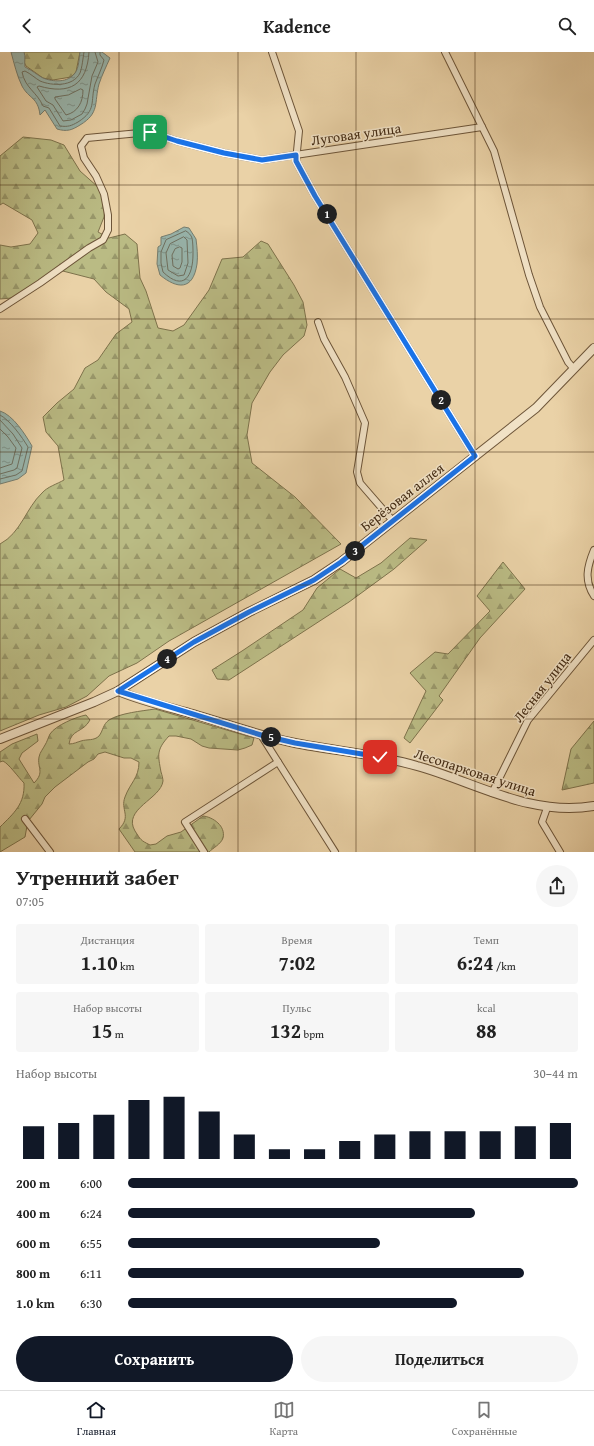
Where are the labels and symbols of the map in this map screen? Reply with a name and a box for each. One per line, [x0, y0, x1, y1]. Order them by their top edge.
pin [133, 115, 167, 149]
street label: Луговая улица [310, 118, 403, 150]
pin: 1 [317, 204, 337, 224]
pin: 2 [431, 390, 451, 410]
street label: Берёзовая аллея [356, 458, 448, 536]
pin: 3 [345, 541, 365, 561]
street label: Лесная улица [508, 647, 576, 726]
pin: 4 [157, 649, 177, 669]
pin: 5 [261, 727, 281, 747]
pin [363, 740, 397, 774]
street label: Лесопарковая улица [412, 743, 539, 801]

